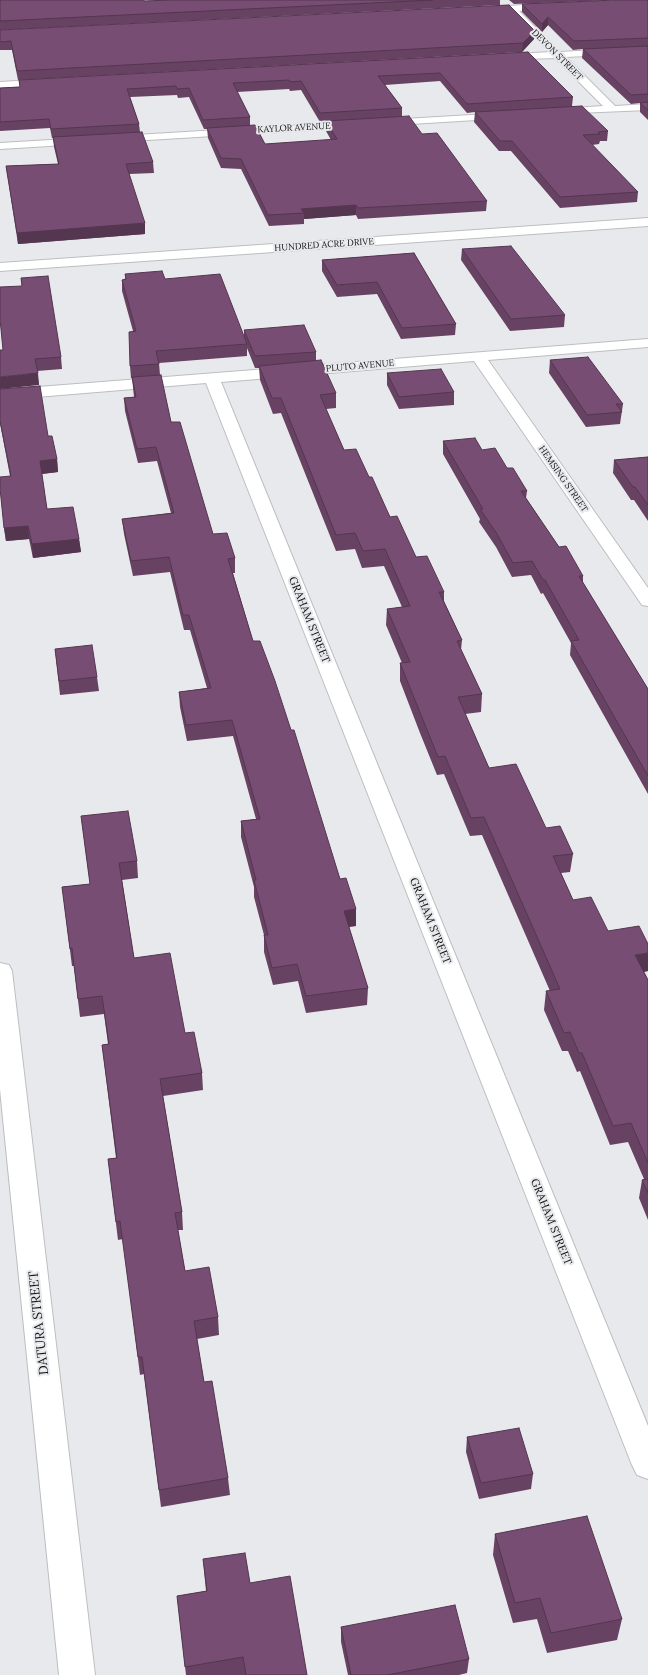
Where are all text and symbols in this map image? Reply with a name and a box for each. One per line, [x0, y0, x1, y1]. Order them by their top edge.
street label: DEVON STREET [529, 27, 585, 83]
street label: KAYLOR AVENUE [257, 121, 331, 135]
street label: HUNDRED ACRE DRIVE [274, 236, 374, 254]
street label: PLUTO AVENUE [325, 358, 395, 374]
street label: HEMSING STREET [536, 444, 590, 514]
street label: GRAHAM STREET [286, 575, 332, 665]
street label: GRAHAM STREET [407, 876, 453, 966]
street label: GRAHAM STREET [528, 1177, 574, 1267]
street label: DATURA STREET [26, 1270, 52, 1376]

